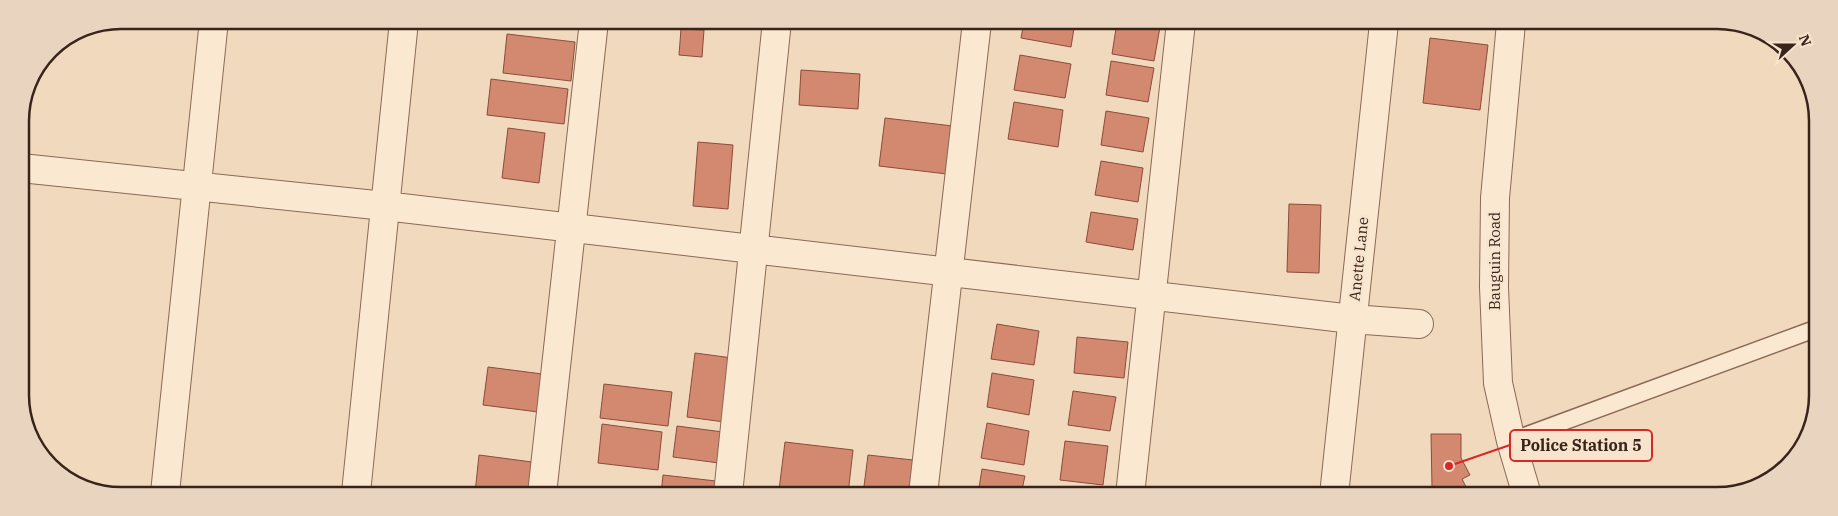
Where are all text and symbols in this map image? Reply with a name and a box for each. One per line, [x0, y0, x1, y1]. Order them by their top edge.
north arrow [1768, 20, 1818, 70]
text: N [1795, 32, 1816, 49]
street label: Bauguin Road [1485, 212, 1504, 310]
street label: Anette Lane [1345, 216, 1372, 302]
callout: Police Station 5 [1510, 430, 1652, 461]
text: Police Station 5 [1520, 435, 1642, 455]

